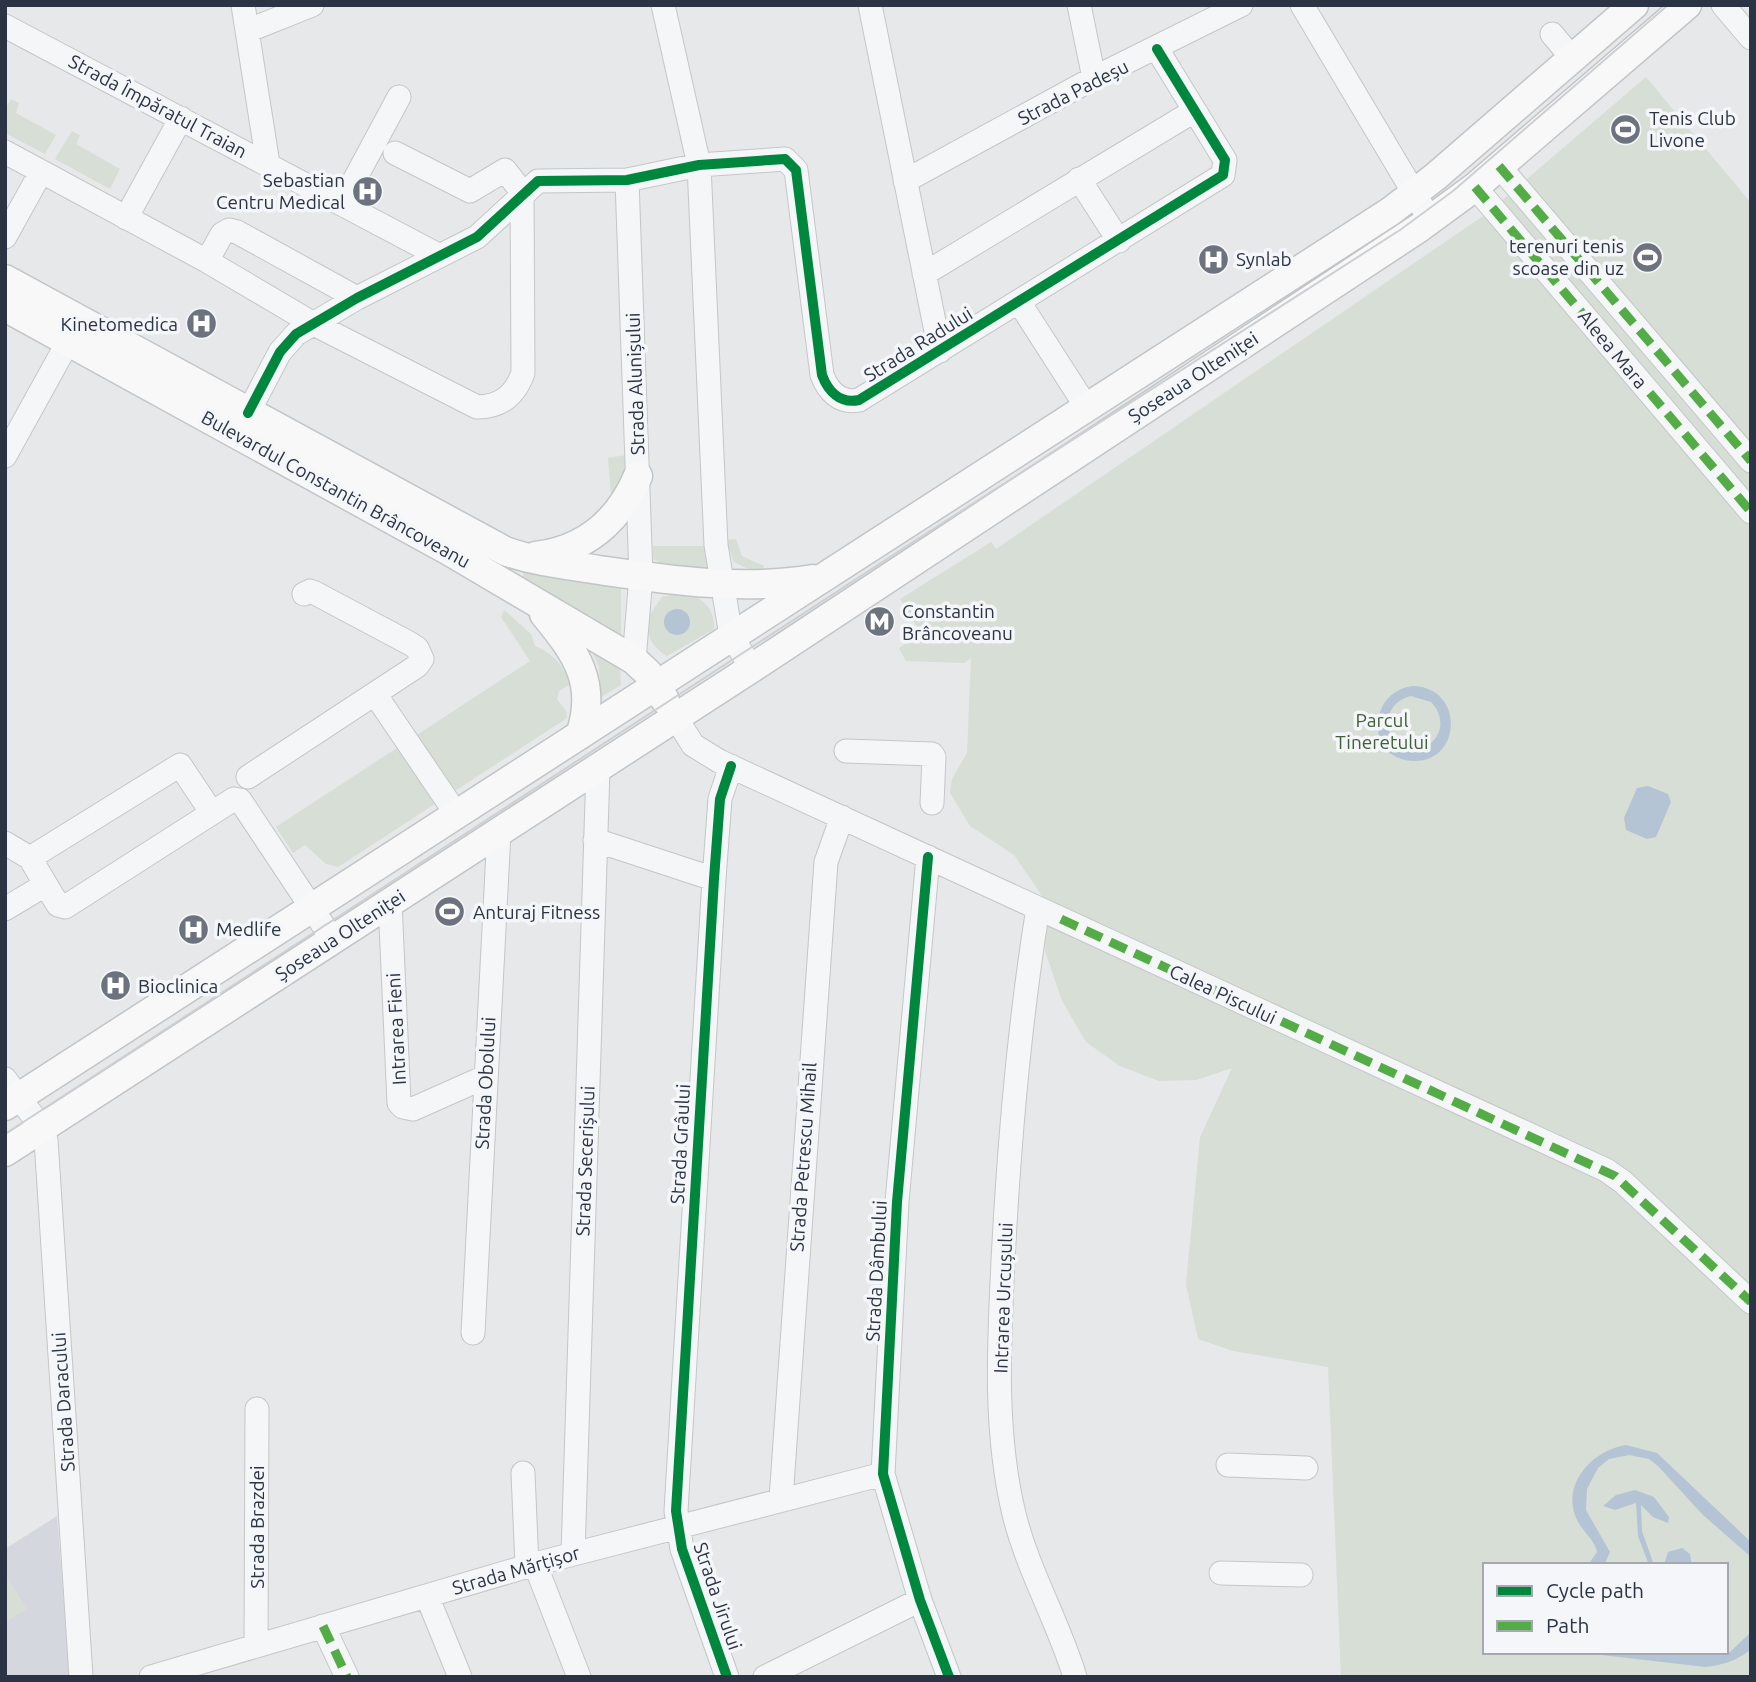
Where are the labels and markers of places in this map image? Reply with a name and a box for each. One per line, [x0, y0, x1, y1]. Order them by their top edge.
place label: Tenis Club Livone [1649, 107, 1736, 151]
sports icon: Tenis Club Livone [1609, 112, 1643, 146]
place label: Sebastian Centru Medical [216, 169, 345, 213]
hospital icon: Sebastian Centru Medical [351, 174, 385, 208]
place label: terenuri tenis scoase din uz [1509, 235, 1624, 279]
sports icon: terenuri tenis scoase din uz [1630, 240, 1664, 274]
hospital icon: Synlab [1196, 242, 1230, 276]
place label: Synlab [1236, 248, 1292, 270]
hospital icon: Kinetomedica [184, 307, 218, 341]
place label: Kinetomedica [60, 313, 178, 335]
place label: Constantin Brâncoveanu [902, 600, 1013, 644]
metro station icon: Constantin Brâncoveanu [862, 605, 896, 639]
sports icon: Anturaj Fitness [433, 895, 467, 929]
place label: Anturaj Fitness [473, 901, 600, 923]
hospital icon: Medlife [176, 912, 210, 946]
place label: Medlife [216, 918, 281, 940]
hospital icon: Bioclinica [98, 969, 132, 1003]
place label: Bioclinica [138, 975, 218, 997]

